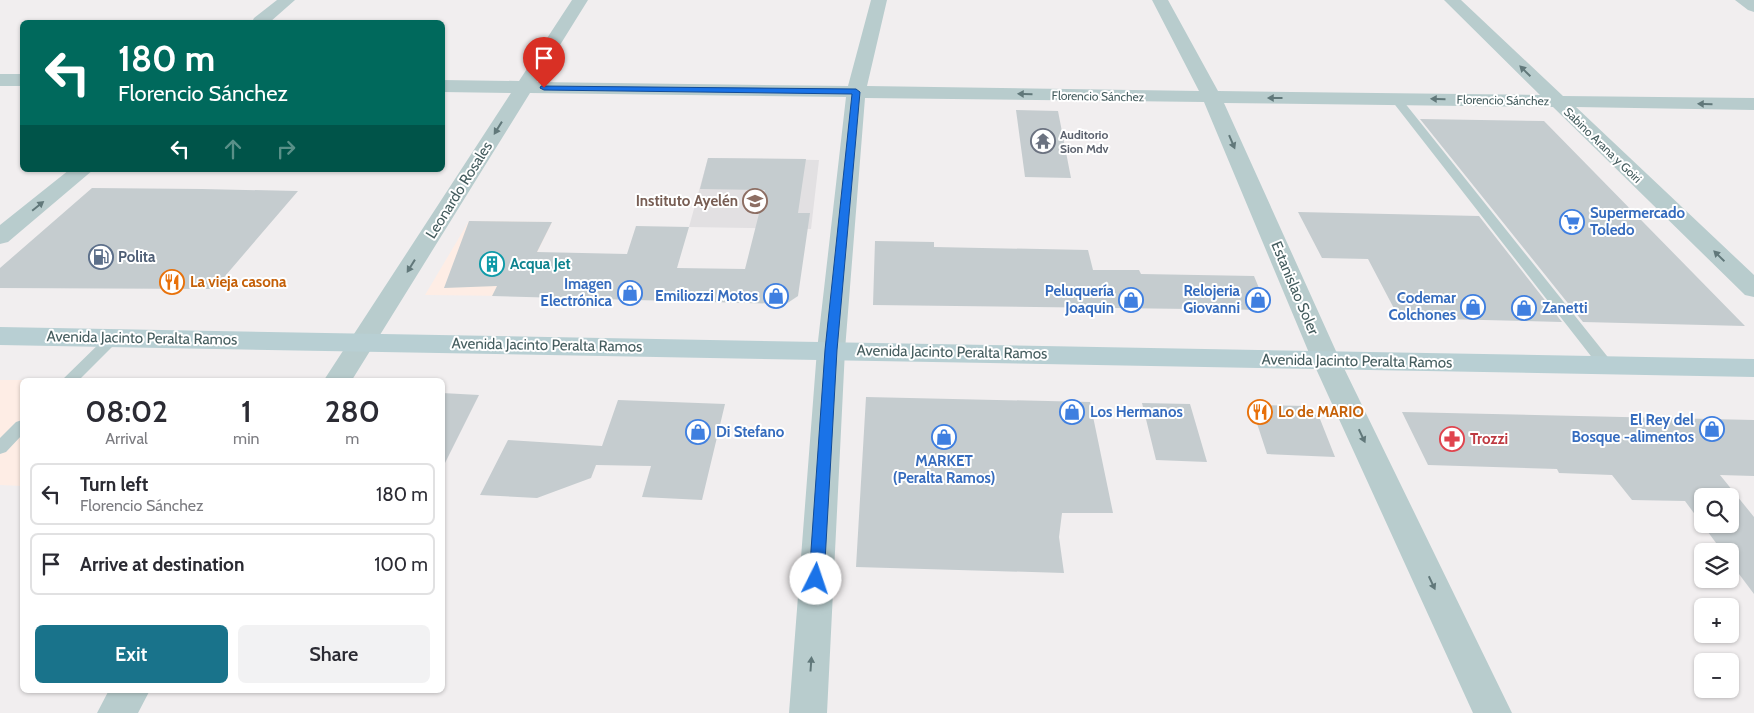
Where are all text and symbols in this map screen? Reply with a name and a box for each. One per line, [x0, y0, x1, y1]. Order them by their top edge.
text: 180 m [118, 37, 215, 80]
pin [523, 37, 565, 88]
icon: left [35, 40, 100, 105]
icon: arrive [530, 44, 558, 72]
one-way arrow [1520, 65, 1532, 77]
text: Florencio Sánchez [118, 80, 288, 107]
street label: Florencio Sánchez [1052, 88, 1145, 104]
one-way arrow [1017, 90, 1033, 98]
street label: Florencio Sánchez [1457, 92, 1550, 108]
one-way arrow [1267, 94, 1283, 102]
one-way arrow [1430, 95, 1446, 103]
one-way arrow [1697, 99, 1713, 107]
street label: Sabino Arana y Goiri [1561, 104, 1645, 186]
one-way arrow [493, 122, 503, 135]
place label: Auditorio Sion Mdv [1060, 127, 1109, 156]
temple icon: Auditorio Sion Mdv [1030, 128, 1056, 154]
icon: left [166, 135, 194, 163]
icon: ahead [219, 135, 247, 163]
icon: right [272, 135, 300, 163]
one-way arrow [1228, 135, 1236, 149]
street label: Leonardo Rosales [422, 138, 496, 242]
school or university icon: Instituto Ayelén [742, 188, 768, 214]
place label: Instituto Ayelén [636, 192, 738, 210]
one-way arrow [31, 200, 44, 211]
place label: Supermercado Toledo [1590, 204, 1686, 239]
supermarket icon: Supermercado Toledo [1559, 209, 1585, 235]
street label: Estanislao Soler [1267, 239, 1323, 338]
fuel station icon: Polita [88, 244, 114, 270]
place label: Polita [118, 248, 156, 266]
one-way arrow [1713, 250, 1725, 262]
building icon: Acqua Jet [479, 251, 505, 277]
place label: Acqua Jet [510, 255, 571, 273]
one-way arrow [407, 259, 416, 273]
restaurant icon: La vieja casona [159, 269, 185, 295]
place label: La vieja casona [190, 273, 287, 291]
place label: Imagen Electrónica [540, 275, 613, 310]
shop icon: Imagen Electrónica [617, 280, 643, 306]
place label: Peluquería Joaquin [1045, 282, 1115, 317]
place label: Relojeria Giovanni [1183, 282, 1241, 317]
shop icon: Emiliozzi Motos [763, 283, 789, 309]
place label: Emiliozzi Motos [655, 287, 758, 305]
shop icon: Peluquería Joaquin [1118, 287, 1144, 313]
shop icon: Relojeria Giovanni [1245, 287, 1271, 313]
place label: Codemar Colchones [1389, 289, 1456, 324]
shop icon: Codemar Colchones [1460, 294, 1486, 320]
shop icon: Zanetti [1511, 295, 1537, 321]
place label: Zanetti [1542, 299, 1587, 317]
street label: Avenida Jacinto Peralta Ramos [47, 327, 237, 349]
street label: Avenida Jacinto Peralta Ramos [452, 334, 642, 356]
street label: Avenida Jacinto Peralta Ramos [857, 341, 1047, 363]
street label: Avenida Jacinto Peralta Ramos [1262, 350, 1452, 372]
text: 08:02 [85, 393, 168, 430]
text: 1 [241, 393, 252, 430]
text: 280 [325, 393, 380, 430]
shop icon: Los Hermanos [1059, 399, 1085, 425]
restaurant icon: Lo de MARIO [1247, 399, 1273, 425]
place label: Los Hermanos [1090, 403, 1183, 421]
place label: Lo de MARIO [1278, 403, 1364, 421]
place label: El Rey del Bosque -alimentos [1571, 411, 1694, 446]
shop icon: El Rey del Bosque -alimentos [1699, 416, 1725, 442]
shop icon: Di Stefano [685, 419, 711, 445]
place label: Di Stefano [716, 423, 785, 441]
shop icon: MARKET (Peralta Ramos) [931, 424, 957, 450]
pharmacy icon: Trozzi [1439, 426, 1465, 452]
text: Arrival [105, 429, 148, 448]
text: min [233, 429, 259, 448]
text: m [345, 429, 359, 448]
one-way arrow [1358, 429, 1366, 443]
place label: Trozzi [1470, 430, 1508, 448]
place label: MARKET (Peralta Ramos) [893, 452, 995, 487]
text: Turn left [80, 473, 148, 496]
icon: left [37, 480, 65, 508]
text: 180 m [376, 483, 428, 506]
map controls [1694, 488, 1739, 698]
button: search [1694, 488, 1739, 533]
text: Florencio Sánchez [80, 496, 204, 515]
button: layers [1694, 543, 1739, 588]
icon: arrive [37, 550, 65, 578]
position arrow [789, 552, 841, 604]
text: Arrive at destination [80, 553, 244, 576]
text: 100 m [374, 553, 428, 576]
one-way arrow [1428, 576, 1436, 590]
button: + [1694, 598, 1739, 643]
button: Exit [35, 625, 228, 683]
button: Share [238, 625, 430, 683]
button: − [1694, 653, 1739, 698]
one-way arrow [808, 656, 816, 672]

